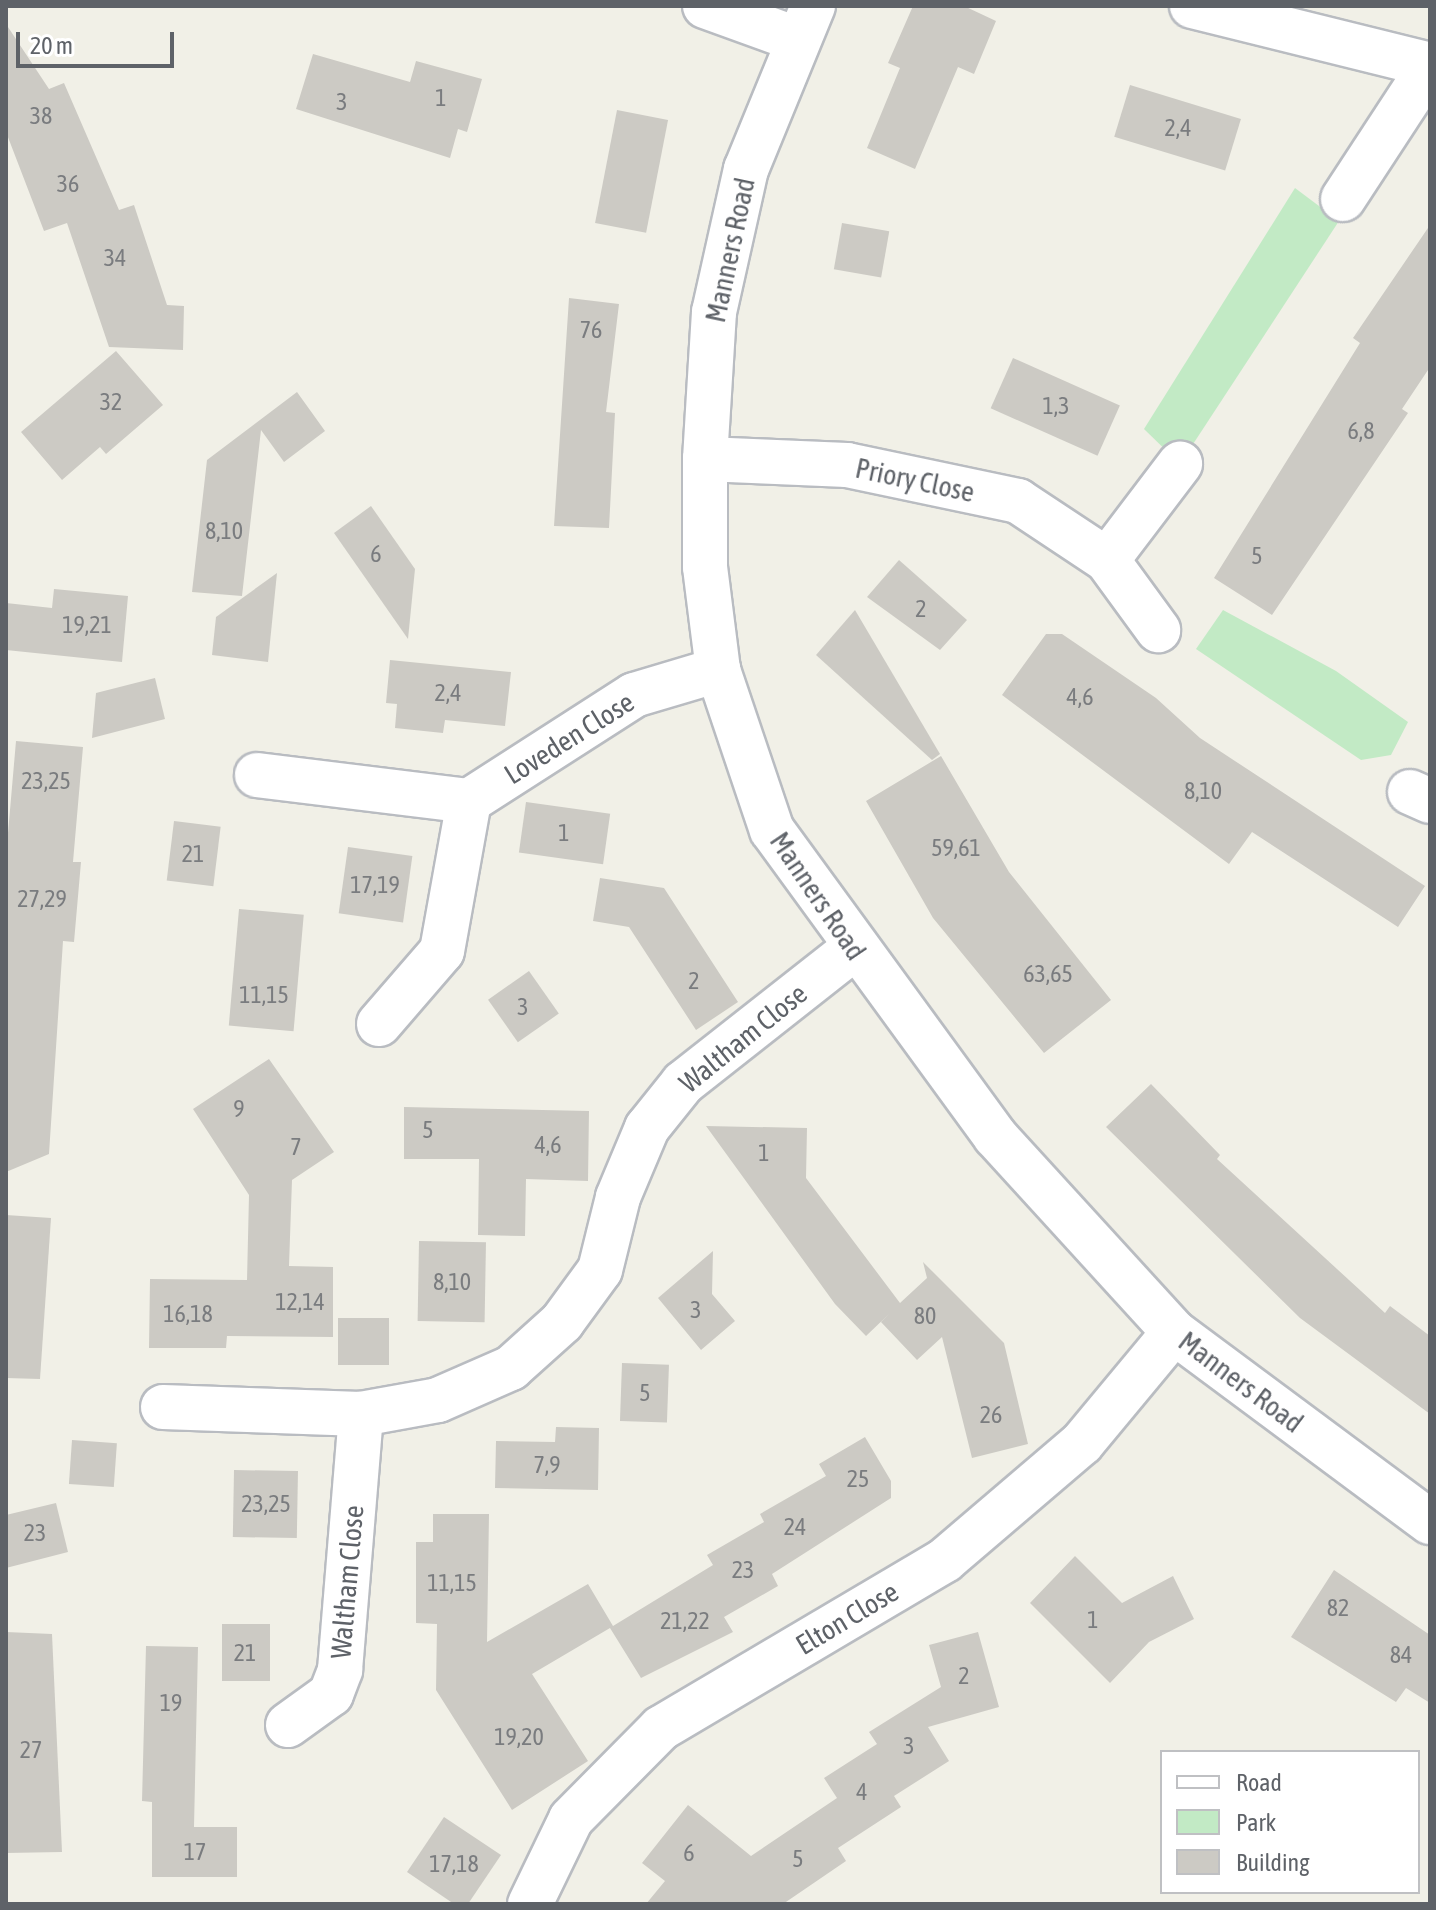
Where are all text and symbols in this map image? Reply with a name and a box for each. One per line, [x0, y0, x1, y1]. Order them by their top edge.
scale bar [20, 16, 178, 66]
text: 20 m [30, 32, 73, 59]
house number: 1 [435, 84, 447, 112]
house number: 3 [336, 88, 348, 116]
house number: 38 [30, 102, 52, 130]
house number: 2,4 [1165, 114, 1191, 142]
house number: 36 [57, 170, 79, 198]
street label: Manners Road [698, 175, 762, 325]
house number: 34 [104, 244, 126, 272]
house number: 76 [580, 316, 602, 344]
house number: 32 [100, 388, 122, 416]
house number: 1,3 [1043, 392, 1069, 420]
house number: 6,8 [1348, 417, 1374, 445]
street label: Priory Close [852, 451, 978, 509]
house number: 8,10 [205, 517, 243, 545]
house number: 6 [370, 540, 382, 568]
house number: 5 [1251, 542, 1263, 570]
house number: 2 [915, 595, 927, 623]
house number: 19,21 [62, 611, 112, 639]
house number: 2,4 [435, 679, 461, 707]
house number: 4,6 [1067, 683, 1093, 711]
street label: Loveden Close [498, 685, 640, 791]
house number: 23,25 [21, 767, 71, 795]
house number: 8,10 [1184, 777, 1222, 805]
house number: 1 [558, 819, 570, 847]
street label: Manners Road [763, 826, 873, 966]
house number: 59,61 [931, 834, 981, 862]
house number: 21 [182, 840, 204, 868]
house number: 17,19 [350, 871, 400, 899]
house number: 27,29 [17, 885, 67, 913]
house number: 63,65 [1023, 960, 1073, 988]
house number: 2 [688, 967, 700, 995]
street label: Waltham Close [673, 976, 813, 1100]
house number: 11,15 [239, 981, 289, 1009]
house number: 3 [517, 993, 529, 1021]
house number: 9 [233, 1095, 245, 1123]
house number: 5 [422, 1116, 434, 1144]
house number: 4,6 [535, 1131, 561, 1159]
house number: 7 [290, 1133, 302, 1161]
house number: 1 [758, 1139, 770, 1167]
house number: 8,10 [433, 1268, 471, 1296]
house number: 12,14 [275, 1288, 325, 1316]
house number: 3 [690, 1296, 702, 1324]
house number: 16,18 [163, 1300, 213, 1328]
house number: 80 [914, 1302, 936, 1330]
street label: Manners Road [1172, 1324, 1310, 1440]
house number: 5 [639, 1379, 651, 1407]
house number: 26 [980, 1401, 1002, 1429]
house number: 7,9 [534, 1451, 560, 1479]
house number: 25 [847, 1465, 869, 1493]
house number: 23,25 [241, 1490, 291, 1518]
street label: Waltham Close [324, 1504, 370, 1660]
house number: 24 [784, 1513, 806, 1541]
house number: 23 [24, 1519, 46, 1547]
house number: 23 [732, 1556, 754, 1584]
house number: 11,15 [427, 1569, 477, 1597]
street label: Elton Close [790, 1574, 904, 1662]
house number: 82 [1327, 1594, 1349, 1622]
house number: 1 [1087, 1606, 1099, 1634]
house number: 21,22 [660, 1607, 710, 1635]
house number: 21 [234, 1639, 256, 1667]
house number: 84 [1390, 1641, 1412, 1669]
house number: 2 [958, 1662, 970, 1690]
house number: 19 [160, 1689, 182, 1717]
house number: 19,20 [494, 1723, 544, 1751]
house number: 3 [903, 1732, 915, 1760]
house number: 27 [20, 1736, 42, 1764]
legend [1160, 1750, 1420, 1894]
text: Road [1236, 1769, 1282, 1796]
house number: 4 [856, 1778, 868, 1806]
text: Park [1236, 1809, 1276, 1836]
house number: 17 [184, 1838, 206, 1866]
house number: 6 [683, 1839, 695, 1867]
house number: 5 [792, 1845, 804, 1873]
text: Building [1236, 1849, 1309, 1876]
house number: 17,18 [429, 1850, 479, 1878]

